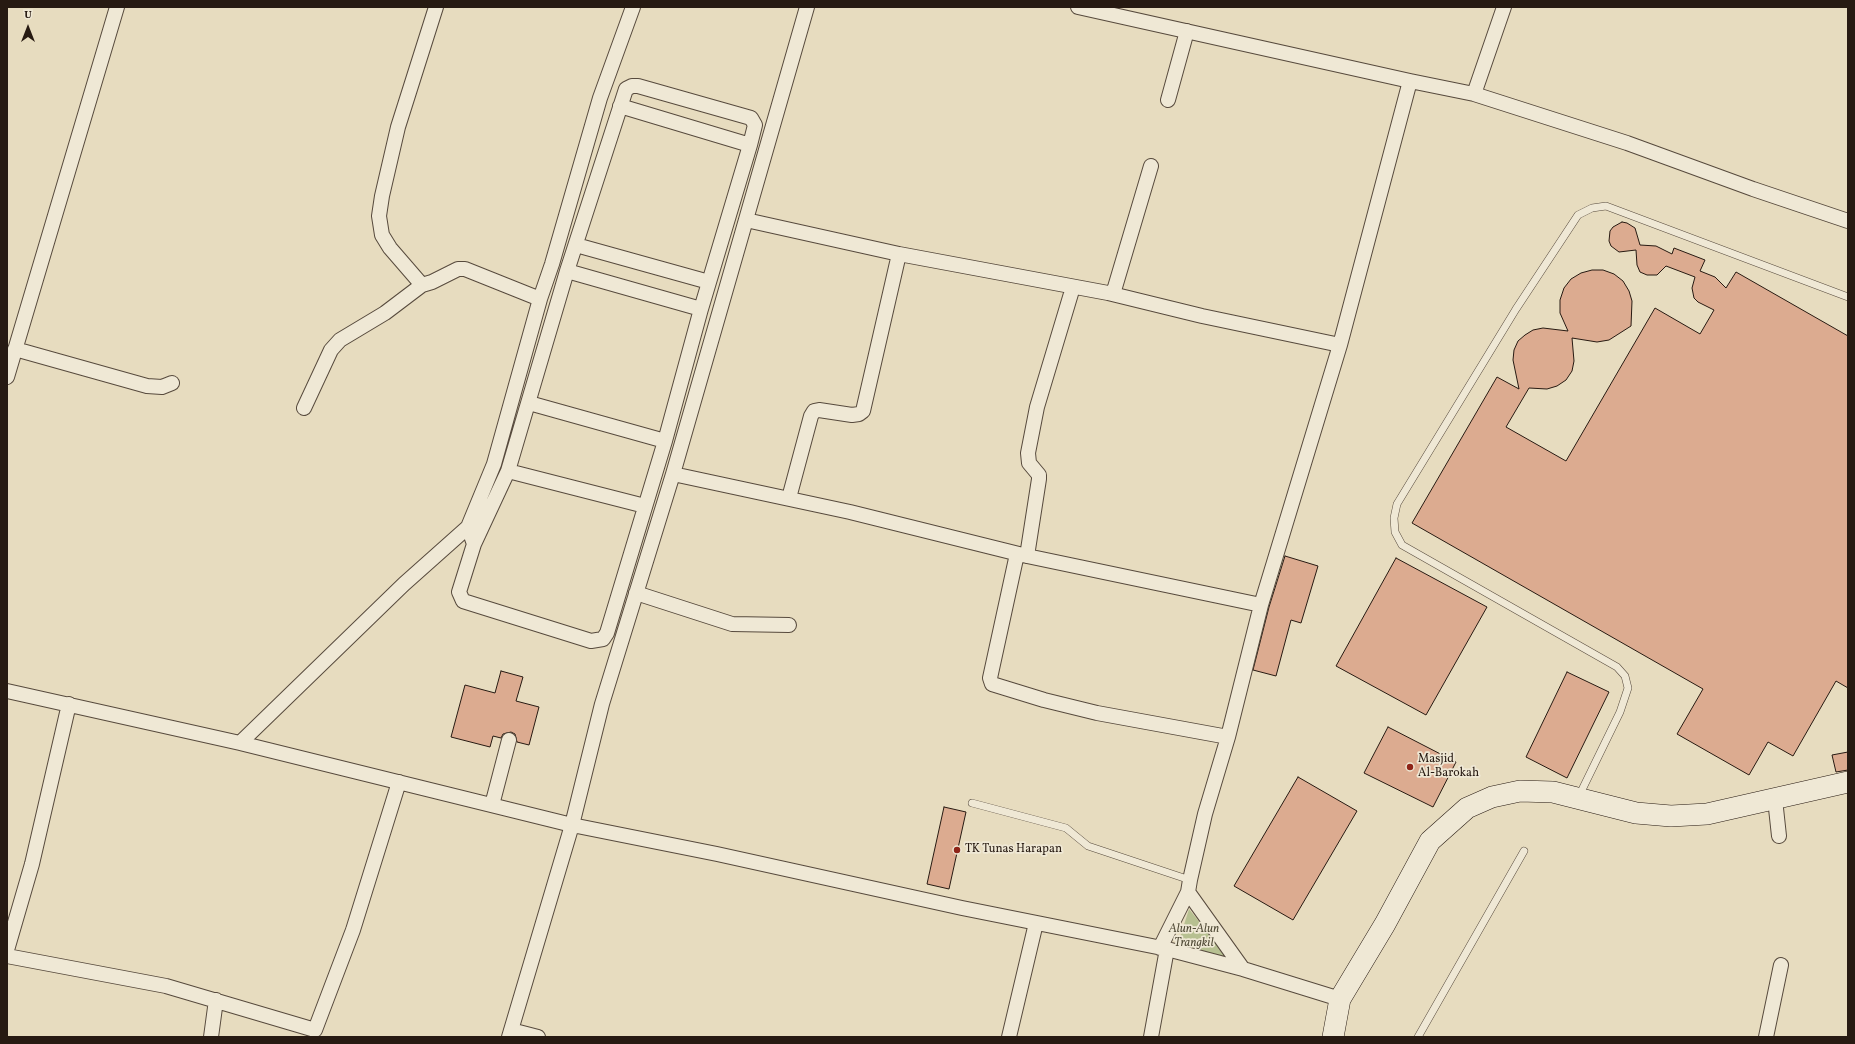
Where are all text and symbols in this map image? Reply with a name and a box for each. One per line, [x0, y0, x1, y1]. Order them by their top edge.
north arrow [8, 8, 48, 48]
text: U [24, 8, 32, 23]
place label: Masjid Al-Barokah [1418, 753, 1479, 781]
marker: Masjid Al-Barokah [1405, 762, 1415, 772]
place label: TK Tunas Harapan [965, 843, 1062, 857]
marker: TK Tunas Harapan [952, 845, 962, 855]
park label: Alun-Alun Trangkil [1169, 923, 1219, 951]

